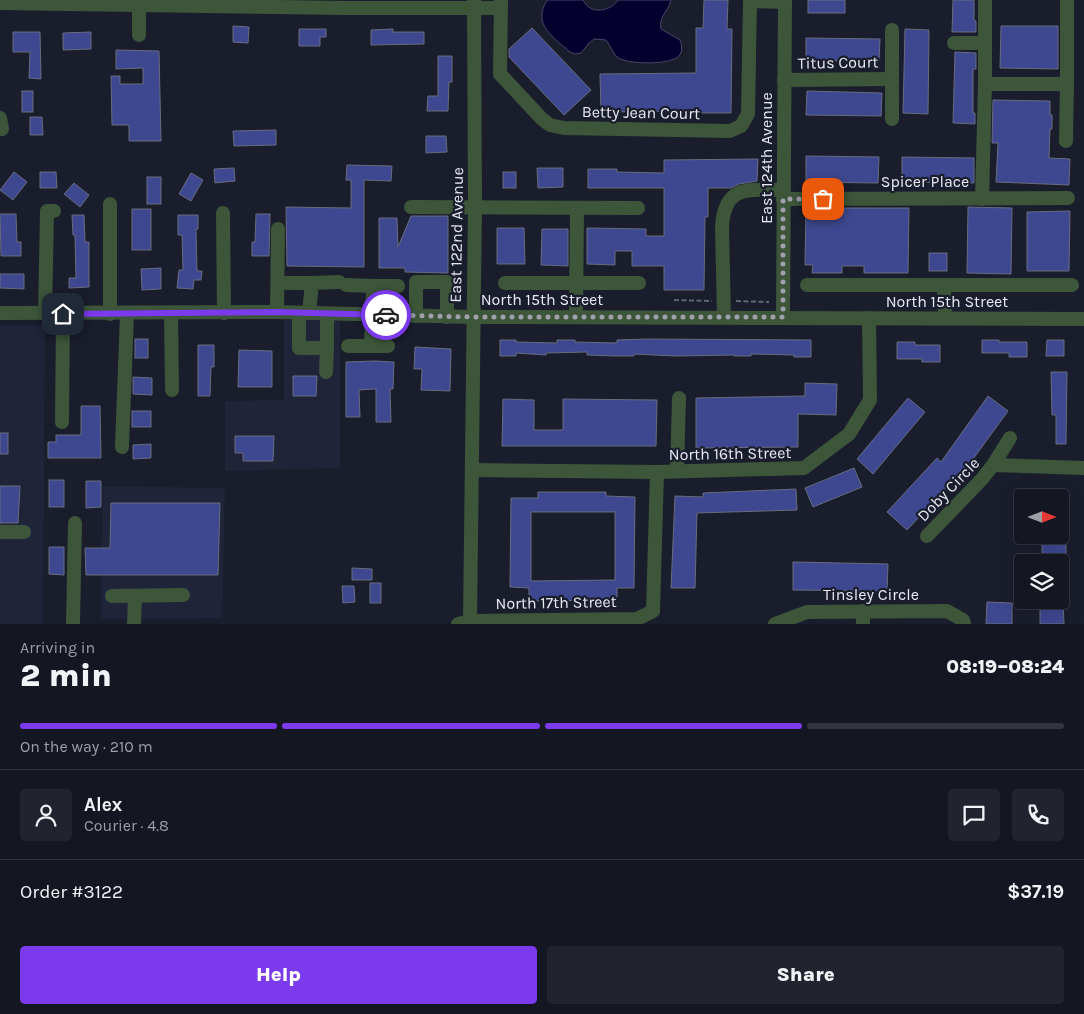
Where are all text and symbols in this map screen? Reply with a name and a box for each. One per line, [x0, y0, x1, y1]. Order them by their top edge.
street label: Titus Court [797, 52, 879, 73]
street label: East 124th Avenue [757, 92, 776, 224]
street label: Betty Jean Court [582, 102, 700, 123]
street label: East 122nd Avenue [446, 167, 467, 303]
street label: Spicer Place [881, 172, 969, 191]
pin [802, 178, 844, 220]
icon: bag [809, 185, 837, 213]
courier [361, 290, 411, 340]
street label: North 15th Street [481, 290, 603, 309]
street label: North 15th Street [886, 292, 1008, 311]
pin [42, 293, 84, 335]
icon: home [49, 300, 77, 328]
icon: car [372, 301, 400, 329]
street label: North 16th Street [668, 443, 792, 464]
street label: Doby Circle [913, 453, 983, 525]
north arrow [1014, 489, 1069, 544]
map controls [1014, 489, 1069, 609]
button: layers [1014, 554, 1069, 609]
street label: Tinsley Circle [823, 585, 919, 604]
street label: North 17th Street [495, 592, 617, 613]
text: Arriving in [20, 638, 95, 657]
text: 08:19–08:24 [946, 656, 1064, 678]
text: 2 min [20, 657, 112, 694]
text: On the way · 210 m [20, 737, 153, 756]
button: person [20, 789, 72, 841]
button: chat [948, 789, 1000, 841]
button: phone [1012, 789, 1064, 841]
text: Alex [84, 794, 122, 816]
text: Courier · 4.8 [84, 816, 169, 835]
text: Order #3122 [20, 881, 123, 903]
text: $37.19 [1007, 881, 1064, 903]
button: Help [20, 946, 537, 1004]
button: Share [547, 946, 1064, 1004]

